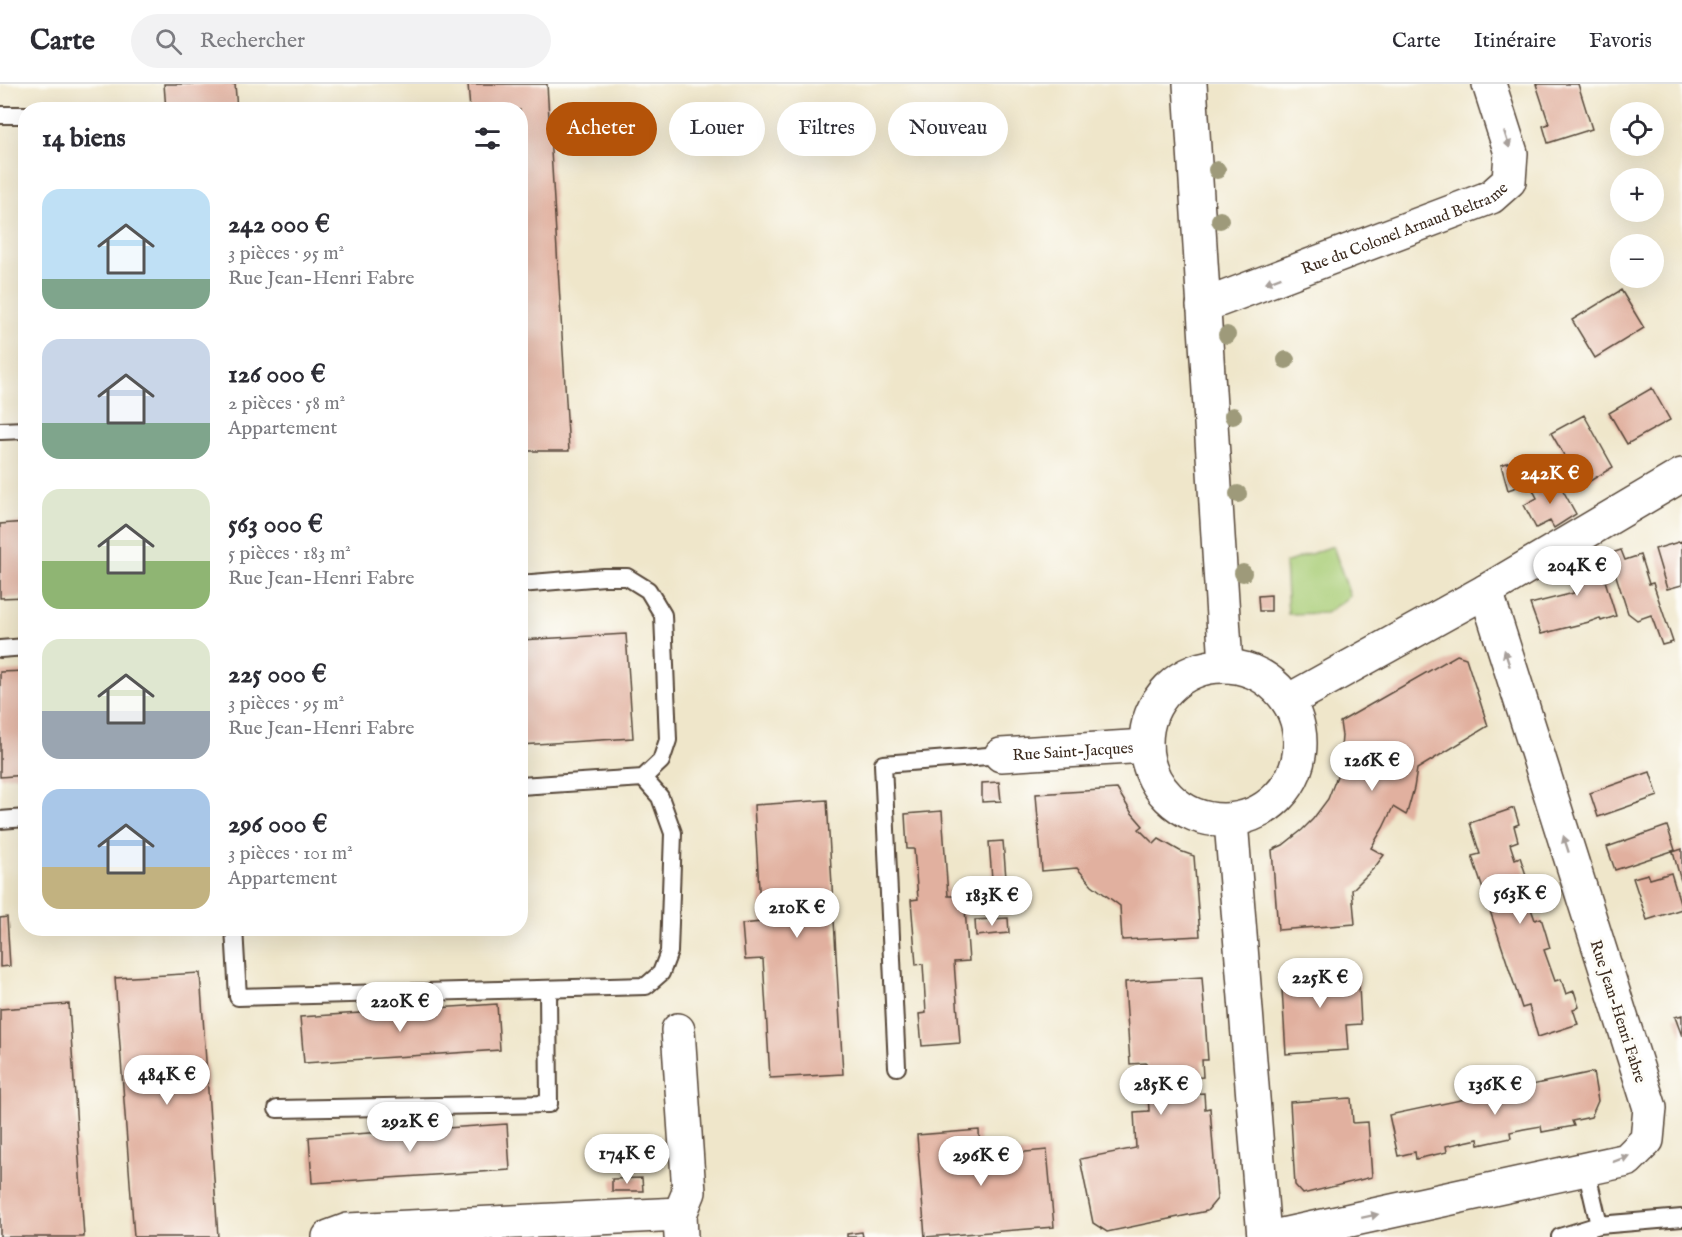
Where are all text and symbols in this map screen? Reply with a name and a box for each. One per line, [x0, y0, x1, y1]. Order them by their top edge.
search box [131, 14, 551, 68]
text: Carte [30, 24, 95, 59]
icon: search [152, 25, 185, 58]
text: Rechercher [200, 27, 305, 55]
text: Carte [1392, 28, 1441, 55]
text: Itinéraire [1474, 28, 1556, 55]
text: Favoris [1589, 28, 1652, 55]
chip: Acheter [546, 102, 657, 156]
chip: Louer [669, 102, 765, 156]
chip: Filtres [777, 102, 876, 156]
chip: Nouveau [888, 102, 1008, 156]
map controls [1610, 102, 1664, 288]
button: locate [1610, 102, 1664, 156]
text: 14 biens [42, 122, 126, 155]
icon: filters [471, 122, 504, 155]
one-way arrow [1503, 131, 1512, 149]
button: + [1610, 168, 1664, 222]
street label: Rue du Colonel Arnaud Beltrame [1299, 179, 1513, 280]
text: 242 000 € [228, 208, 330, 241]
icon: home [90, 213, 162, 285]
button: − [1610, 234, 1664, 288]
text: 3 pièces · 95 m² [228, 241, 344, 266]
text: Rue Jean-Henri Fabre [228, 266, 414, 291]
one-way arrow [1263, 275, 1281, 285]
text: 126 000 € [228, 358, 326, 391]
icon: home [90, 363, 162, 435]
text: 2 pièces · 58 m² [228, 391, 345, 416]
text: Appartement [228, 416, 337, 441]
pin: 242K € [1501, 454, 1599, 505]
text: 242K € [1520, 461, 1580, 486]
text: 563 000 € [228, 508, 323, 541]
icon: home [90, 513, 162, 585]
text: 5 pièces · 183 m² [228, 541, 351, 566]
pin: 204K € [1528, 546, 1626, 597]
text: 204K € [1547, 553, 1607, 578]
text: Rue Jean-Henri Fabre [228, 566, 414, 591]
one-way arrow [1502, 649, 1511, 667]
text: 225 000 € [228, 658, 327, 691]
icon: home [90, 663, 162, 735]
text: 3 pièces · 95 m² [228, 691, 344, 716]
text: Rue Jean-Henri Fabre [228, 716, 414, 741]
street label: Rue Saint-Jacques [1012, 739, 1134, 766]
pin: 126K € [1323, 741, 1421, 792]
text: 126K € [1344, 748, 1400, 773]
text: 296 000 € [228, 808, 327, 841]
icon: home [90, 813, 162, 885]
one-way arrow [1561, 835, 1570, 853]
text: 3 pièces · 101 m² [228, 841, 353, 866]
text: Appartement [228, 866, 337, 891]
pin: 563K € [1471, 874, 1569, 925]
pin: 183K € [943, 876, 1041, 927]
text: 563K € [1493, 881, 1547, 906]
text: 183K € [965, 883, 1019, 908]
pin: 210K € [748, 888, 846, 939]
text: 210K € [768, 895, 826, 920]
street label: Rue Jean-Henri Fabre [1585, 938, 1650, 1086]
pin: 225K € [1271, 958, 1369, 1009]
text: 225K € [1292, 965, 1348, 990]
pin: 220K € [351, 982, 449, 1033]
text: 220K € [370, 989, 430, 1014]
pin: 484K € [118, 1055, 216, 1106]
text: 484K € [138, 1062, 196, 1087]
pin: 285K € [1112, 1065, 1210, 1116]
pin: 136K € [1446, 1065, 1544, 1116]
text: 285K € [1133, 1072, 1189, 1097]
text: 136K € [1468, 1072, 1522, 1097]
pin: 292K € [361, 1102, 459, 1153]
text: 292K € [381, 1109, 439, 1134]
pin: 174K € [578, 1134, 676, 1185]
pin: 296K € [932, 1136, 1030, 1187]
text: 174K € [598, 1141, 656, 1166]
text: 296K € [952, 1143, 1010, 1168]
one-way arrow [1613, 1154, 1631, 1164]
one-way arrow [1361, 1210, 1379, 1220]

